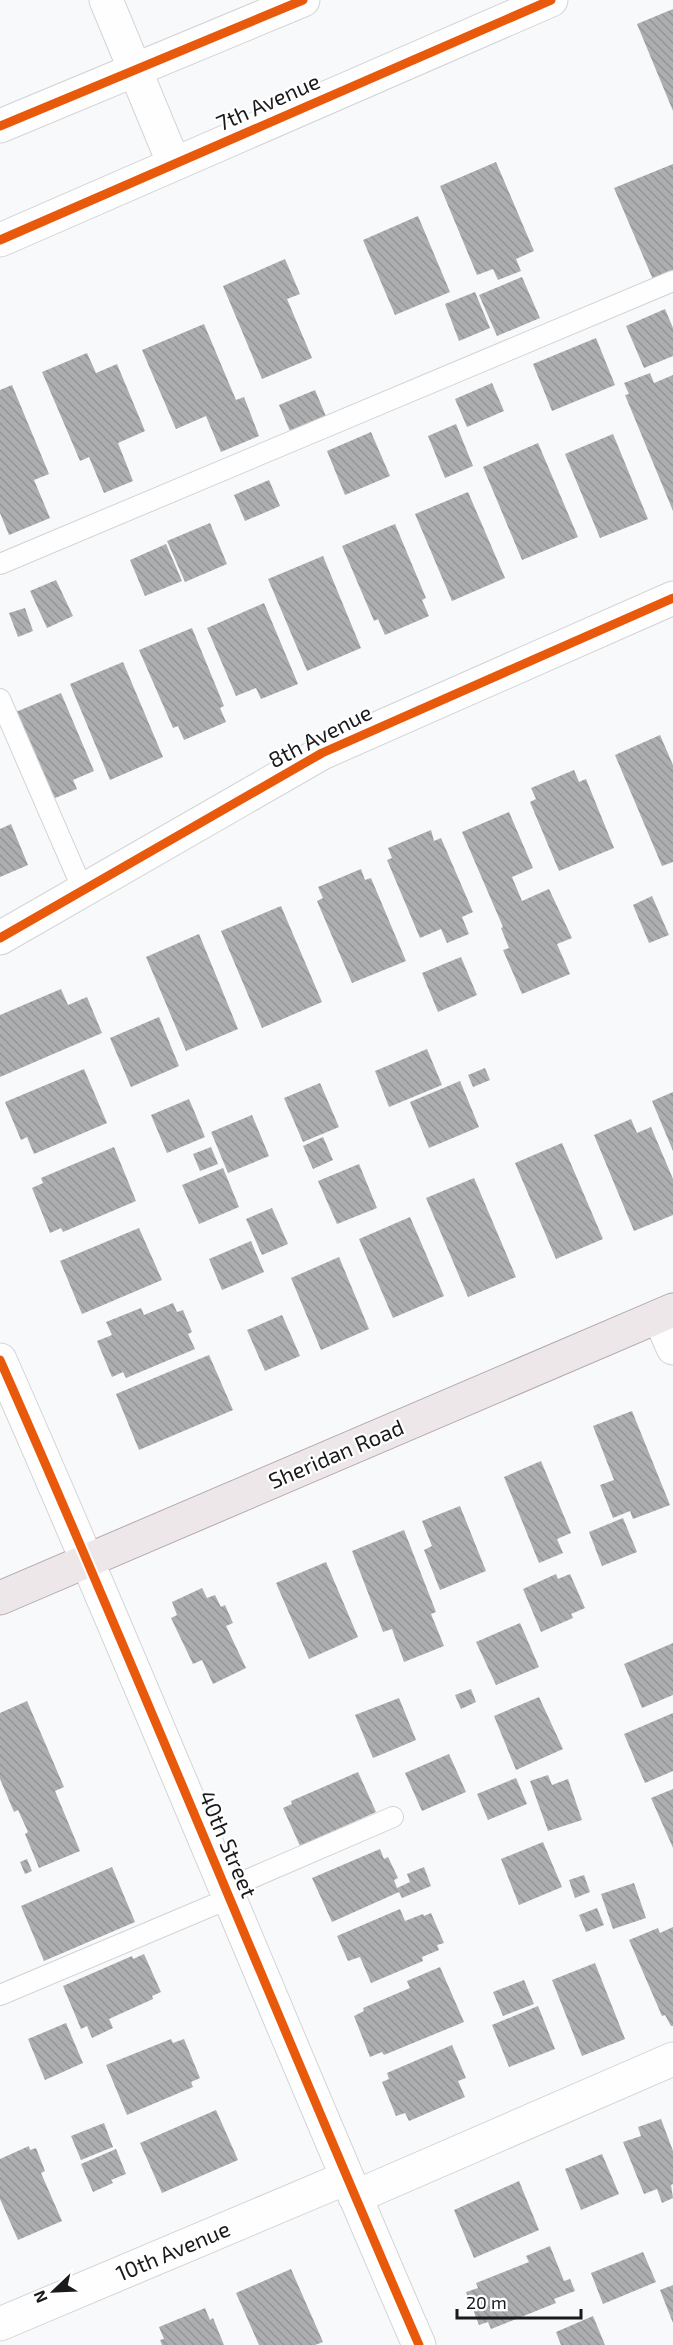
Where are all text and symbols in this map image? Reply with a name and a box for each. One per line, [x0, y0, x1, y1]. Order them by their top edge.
street label: 7th Avenue [212, 67, 323, 135]
street label: 8th Avenue [263, 698, 376, 772]
street label: Sheridan Road [264, 1413, 407, 1493]
street label: 40th Street [195, 1786, 263, 1901]
street label: 10th Avenue [112, 2214, 234, 2286]
north arrow [24, 2261, 84, 2321]
scale bar [457, 2282, 582, 2320]
text: N [29, 2288, 51, 2306]
text: 20 m [466, 2291, 507, 2313]

